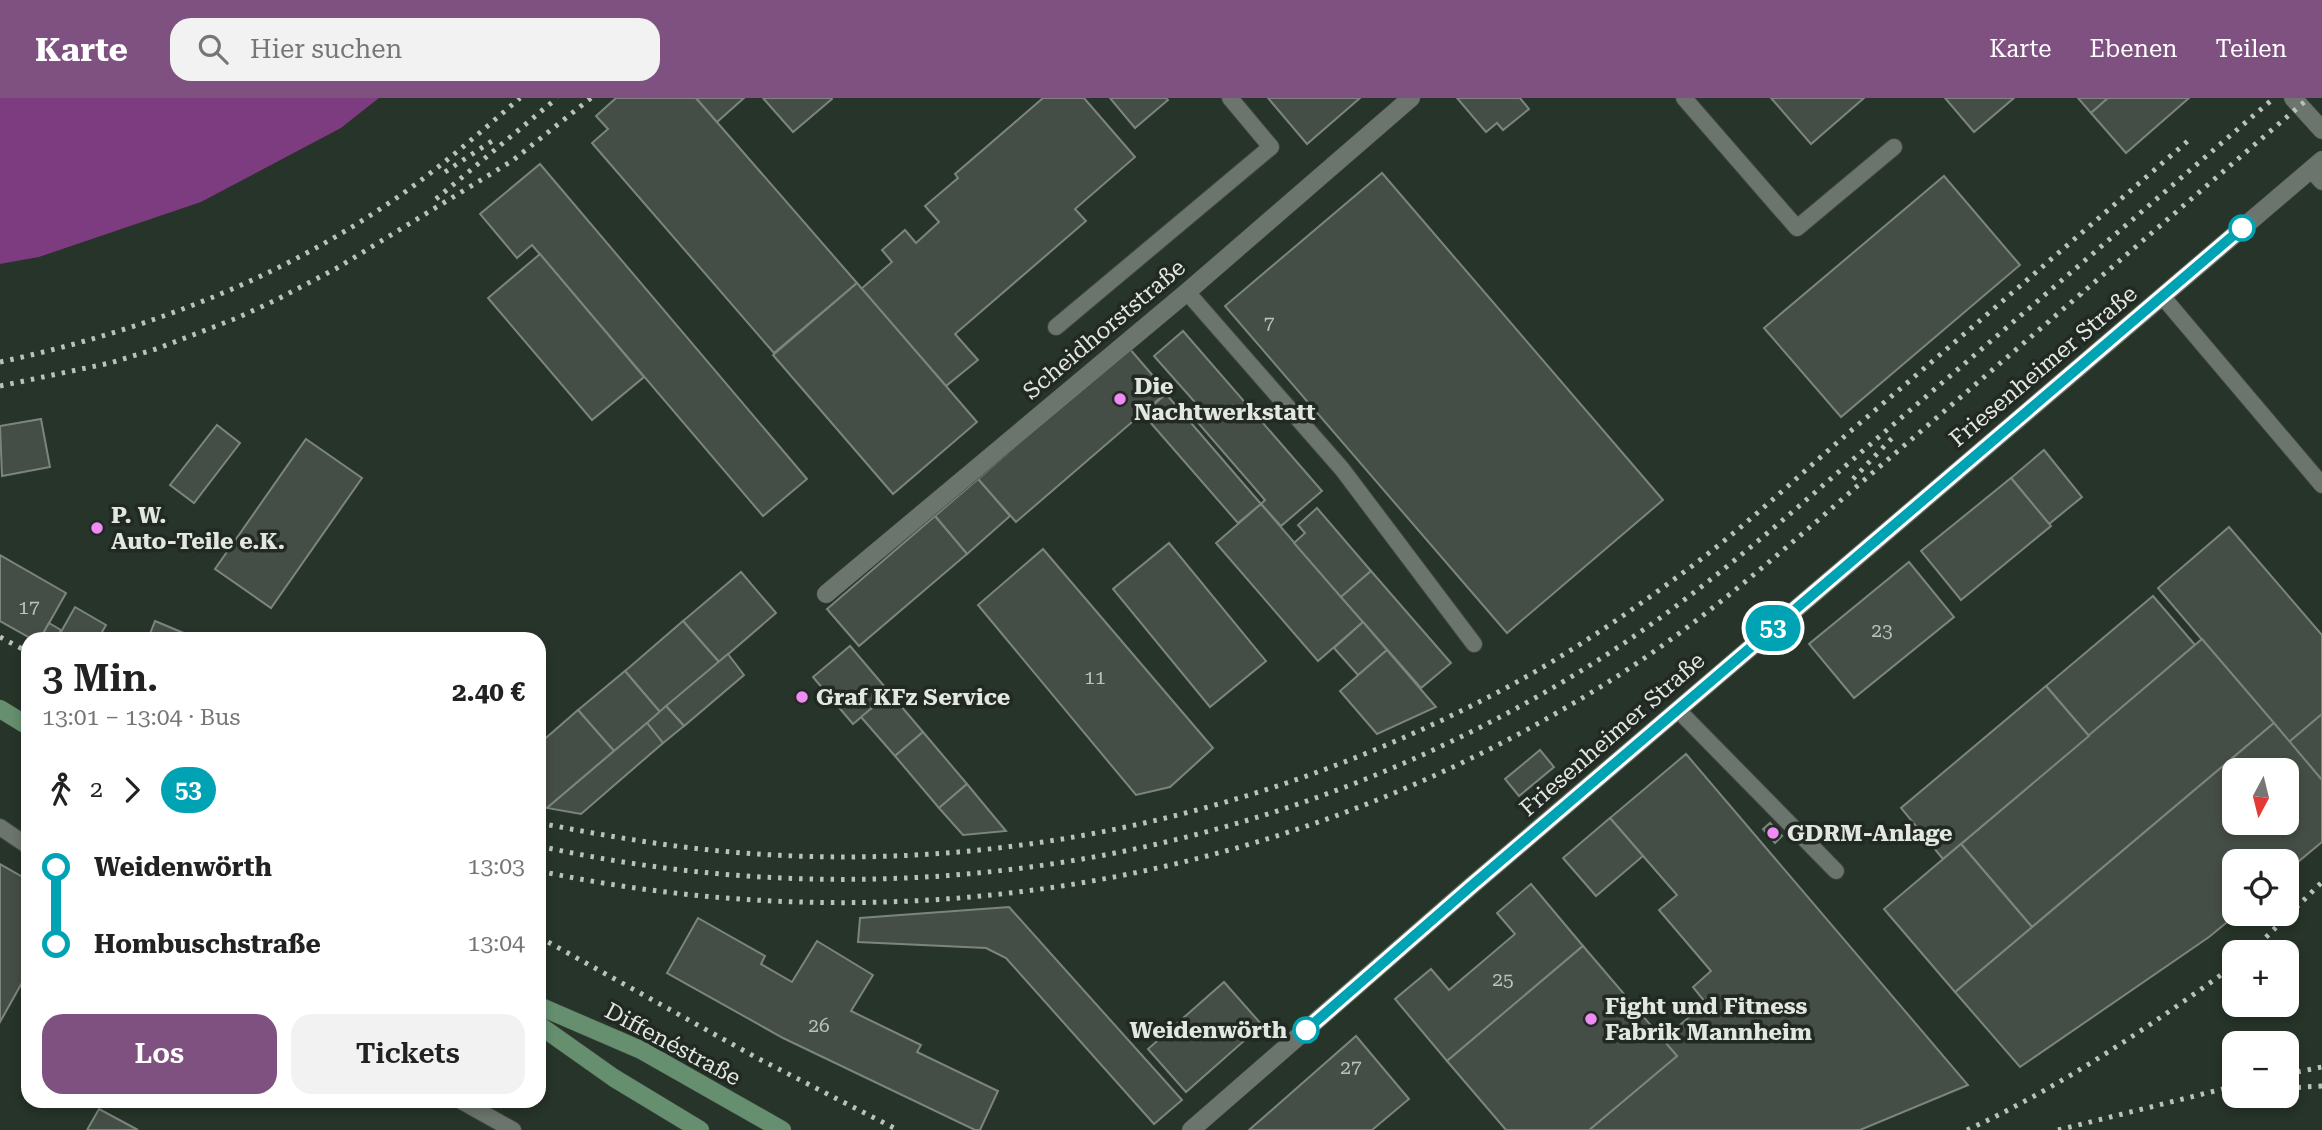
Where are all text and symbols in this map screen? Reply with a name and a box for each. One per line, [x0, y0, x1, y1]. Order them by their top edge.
search box [170, 18, 660, 81]
text: Karte [35, 30, 128, 69]
icon: search [194, 30, 232, 68]
text: Hier suchen [250, 34, 402, 64]
text: Karte [1989, 35, 2051, 63]
text: Ebenen [2089, 35, 2178, 63]
text: Teilen [2216, 35, 2287, 63]
unlabelled marker [2229, 215, 2255, 241]
street label: Scheidhorststraße [1018, 254, 1191, 405]
street label: Friesenheimer Straße [1944, 280, 2142, 453]
house number: 7 [1264, 312, 1275, 335]
place label: Die Nachtwerkstatt [1134, 373, 1316, 426]
marker: Die Nachtwerkstatt [1112, 391, 1128, 407]
place label: P. W. Auto-Teile e.K. [111, 502, 285, 555]
marker: P. W. Auto-Teile e.K. [89, 520, 105, 536]
house number: 17 [18, 596, 40, 619]
line badge: 53 [1742, 605, 1804, 651]
text: 53 [1760, 614, 1786, 642]
house number: 23 [1871, 619, 1893, 642]
street label: Friesenheimer Straße [1514, 647, 1710, 822]
text: 3 Min. [42, 656, 158, 700]
house number: 11 [1084, 666, 1106, 689]
text: 2.40 € [452, 677, 525, 707]
place label: Graf KFz Service [816, 684, 1010, 711]
marker: Graf KFz Service [794, 689, 810, 705]
text: 13:01 – 13:04 · Bus [42, 704, 240, 731]
north arrow [2222, 758, 2300, 835]
map controls [2222, 758, 2299, 1108]
icon: walk [42, 771, 80, 809]
icon: forward [113, 771, 151, 809]
text: 2 [90, 776, 103, 803]
text: 53 [175, 776, 202, 804]
place label: GDRM-Anlage [1787, 820, 1953, 847]
marker: GDRM-Anlage [1765, 825, 1781, 841]
button: locate [2222, 849, 2299, 926]
text: Weidenwörth [94, 852, 272, 882]
text: 13:03 [468, 853, 525, 880]
text: Hombuschstraße [94, 929, 321, 959]
text: 13:04 [468, 930, 525, 957]
button: + [2222, 940, 2299, 1017]
house number: 25 [1492, 968, 1514, 991]
place label: Fight und Fitness Fabrik Mannheim [1605, 993, 1812, 1046]
street label: Diffenéstraße [600, 997, 745, 1092]
marker: Fight und Fitness Fabrik Mannheim [1583, 1011, 1599, 1027]
button: Los [42, 1014, 277, 1094]
button: Tickets [291, 1014, 525, 1094]
house number: 26 [808, 1014, 830, 1037]
place label: Weidenwörth [1130, 1017, 1288, 1044]
marker: Weidenwörth [1293, 1017, 1319, 1043]
button: − [2222, 1031, 2299, 1108]
house number: 27 [1340, 1056, 1362, 1079]

